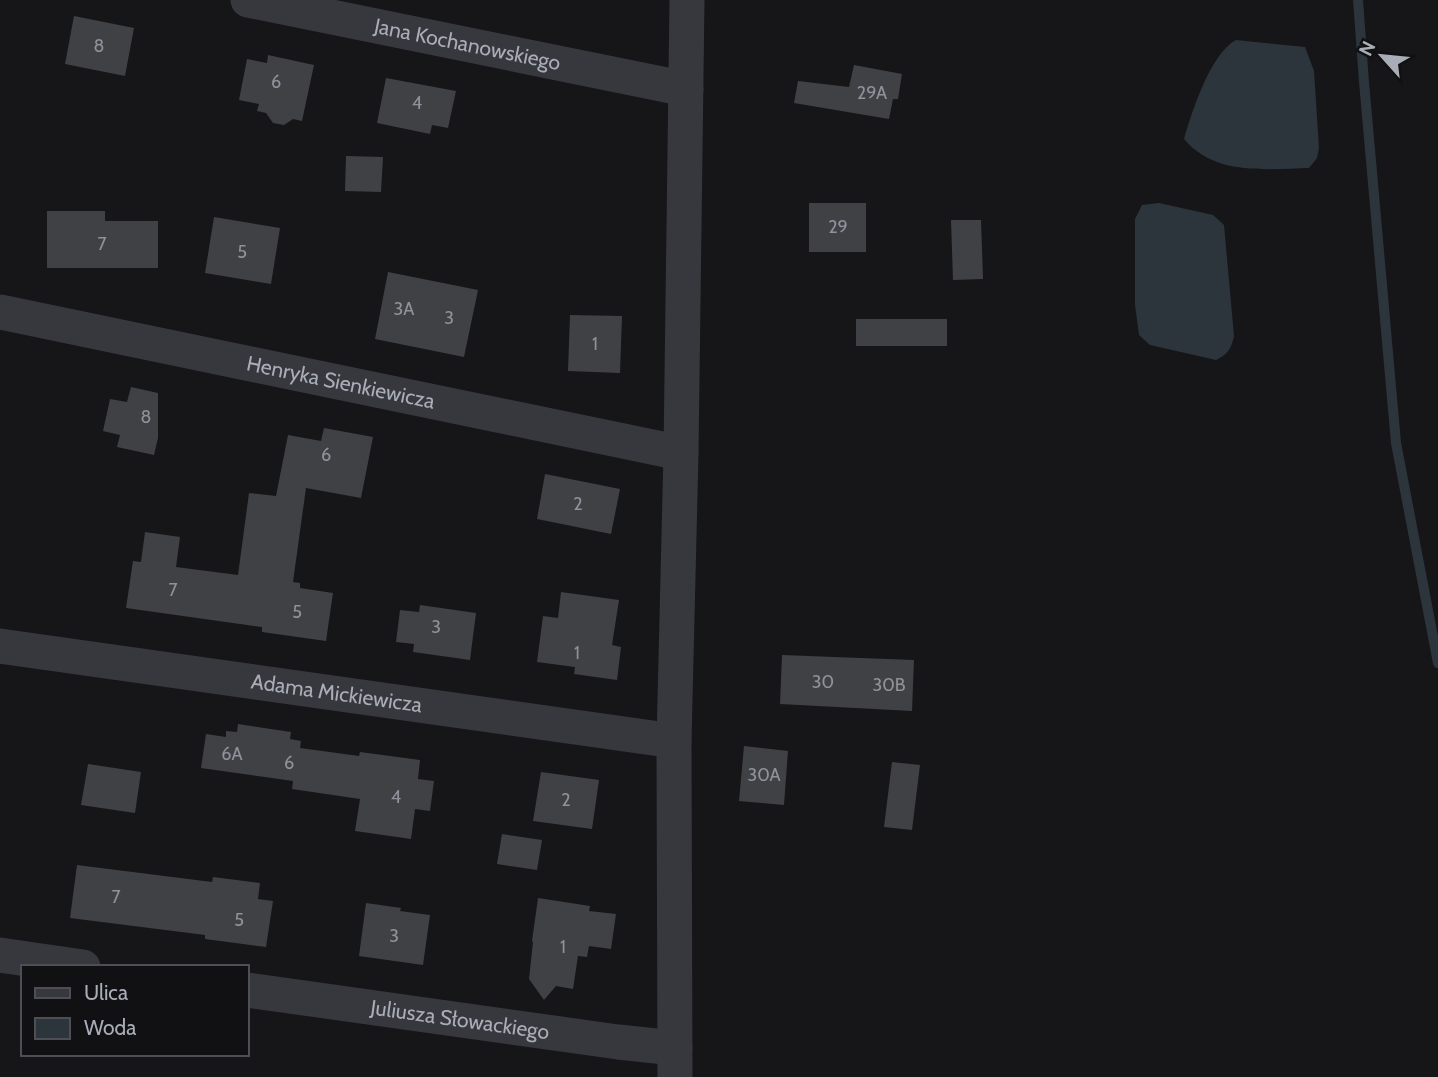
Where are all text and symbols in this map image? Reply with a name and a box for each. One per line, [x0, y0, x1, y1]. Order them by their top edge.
street label: Jana Kochanowskiego [371, 13, 563, 75]
north arrow [1347, 21, 1417, 91]
house number: 8 [94, 35, 104, 57]
text: N [1354, 37, 1381, 60]
house number: 6 [271, 71, 281, 93]
house number: 29A [857, 82, 887, 104]
house number: 4 [412, 92, 422, 114]
house number: 29 [828, 216, 848, 238]
house number: 7 [97, 233, 107, 255]
house number: 5 [237, 241, 247, 263]
house number: 3A [394, 298, 414, 320]
house number: 3 [444, 307, 454, 329]
house number: 1 [592, 333, 598, 355]
street label: Henryka Sienkiewicza [245, 350, 437, 414]
house number: 8 [141, 406, 151, 428]
house number: 6 [321, 444, 331, 466]
house number: 2 [573, 493, 583, 515]
house number: 7 [168, 579, 178, 601]
house number: 5 [292, 601, 302, 623]
house number: 3 [431, 616, 441, 638]
house number: 1 [574, 642, 580, 664]
street label: Adama Mickiewicza [250, 669, 424, 717]
house number: 30 [812, 671, 834, 693]
house number: 30B [872, 674, 906, 696]
house number: 6A [221, 743, 243, 765]
house number: 6 [284, 752, 294, 774]
house number: 30A [747, 764, 781, 786]
house number: 4 [391, 786, 401, 808]
house number: 2 [561, 789, 571, 811]
house number: 7 [111, 886, 121, 908]
house number: 5 [234, 909, 244, 931]
house number: 3 [389, 925, 399, 947]
house number: 1 [560, 936, 566, 958]
legend [21, 965, 248, 1056]
text: Ulica [84, 980, 128, 1005]
street label: Juliusza Słowackiego [368, 994, 551, 1044]
text: Woda [84, 1015, 136, 1040]

